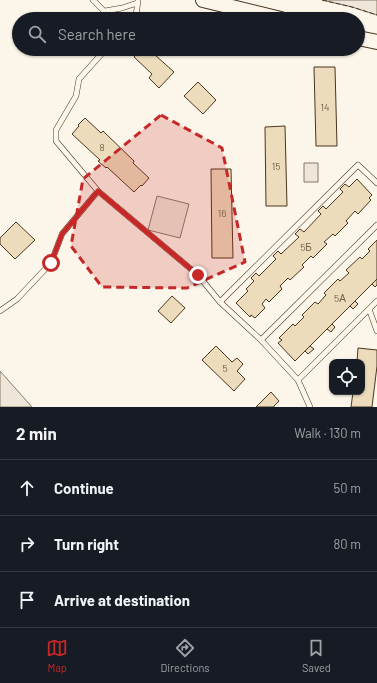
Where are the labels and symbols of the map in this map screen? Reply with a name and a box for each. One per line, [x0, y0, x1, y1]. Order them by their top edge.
house number: 14 [320, 101, 330, 113]
house number: 8 [99, 141, 105, 153]
house number: 15 [272, 160, 280, 172]
house number: 16 [218, 207, 226, 219]
house number: 5Б [300, 241, 312, 253]
route start [42, 254, 60, 272]
route end [189, 266, 207, 284]
house number: 5А [334, 292, 346, 304]
house number: 5 [222, 362, 228, 374]

